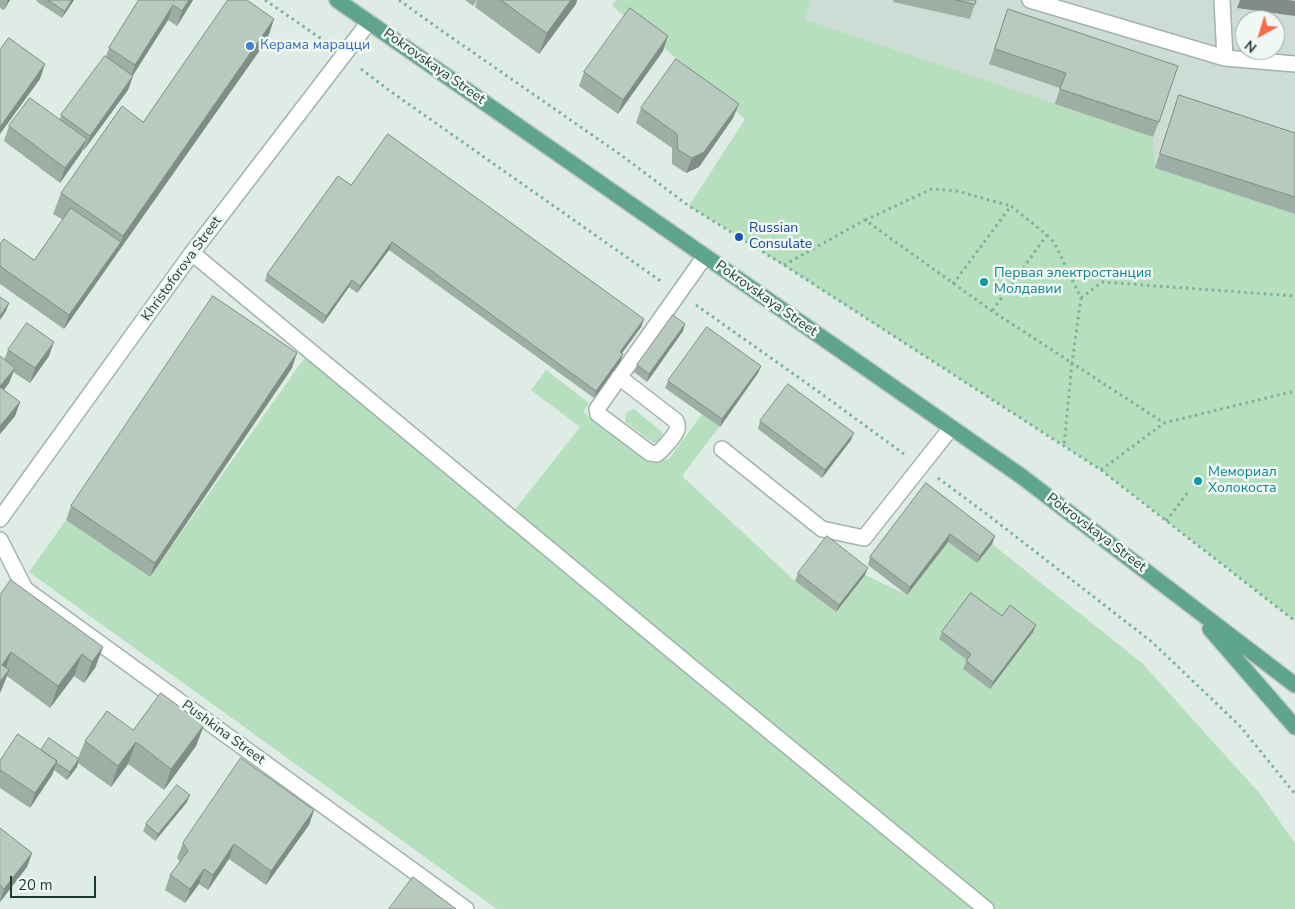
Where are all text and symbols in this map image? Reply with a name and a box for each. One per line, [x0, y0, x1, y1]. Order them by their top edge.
north arrow [1235, 10, 1285, 60]
street label: Pokrovskaya Street [380, 26, 488, 108]
text: N [1241, 36, 1261, 57]
place label: Керама марацци [260, 38, 370, 54]
marker: Керама марацци [244, 40, 256, 52]
street label: Khristoforova Street [138, 213, 226, 325]
place label: Russian Consulate [749, 221, 812, 253]
marker: Russian Consulate [733, 231, 745, 243]
street label: Pokrovskaya Street [712, 258, 820, 340]
place label: Первая электростанция Молдавии [994, 266, 1152, 298]
marker: Первая электростанция Молдавии [978, 276, 990, 288]
place label: Мемориал Холокоста [1208, 465, 1277, 498]
marker: Мемориал Холокоста [1192, 475, 1204, 487]
street label: Pokrovskaya Street [1043, 490, 1149, 576]
street label: Pushkina Street [178, 697, 268, 769]
scale bar [12, 866, 99, 898]
text: 20 m [18, 875, 53, 895]

